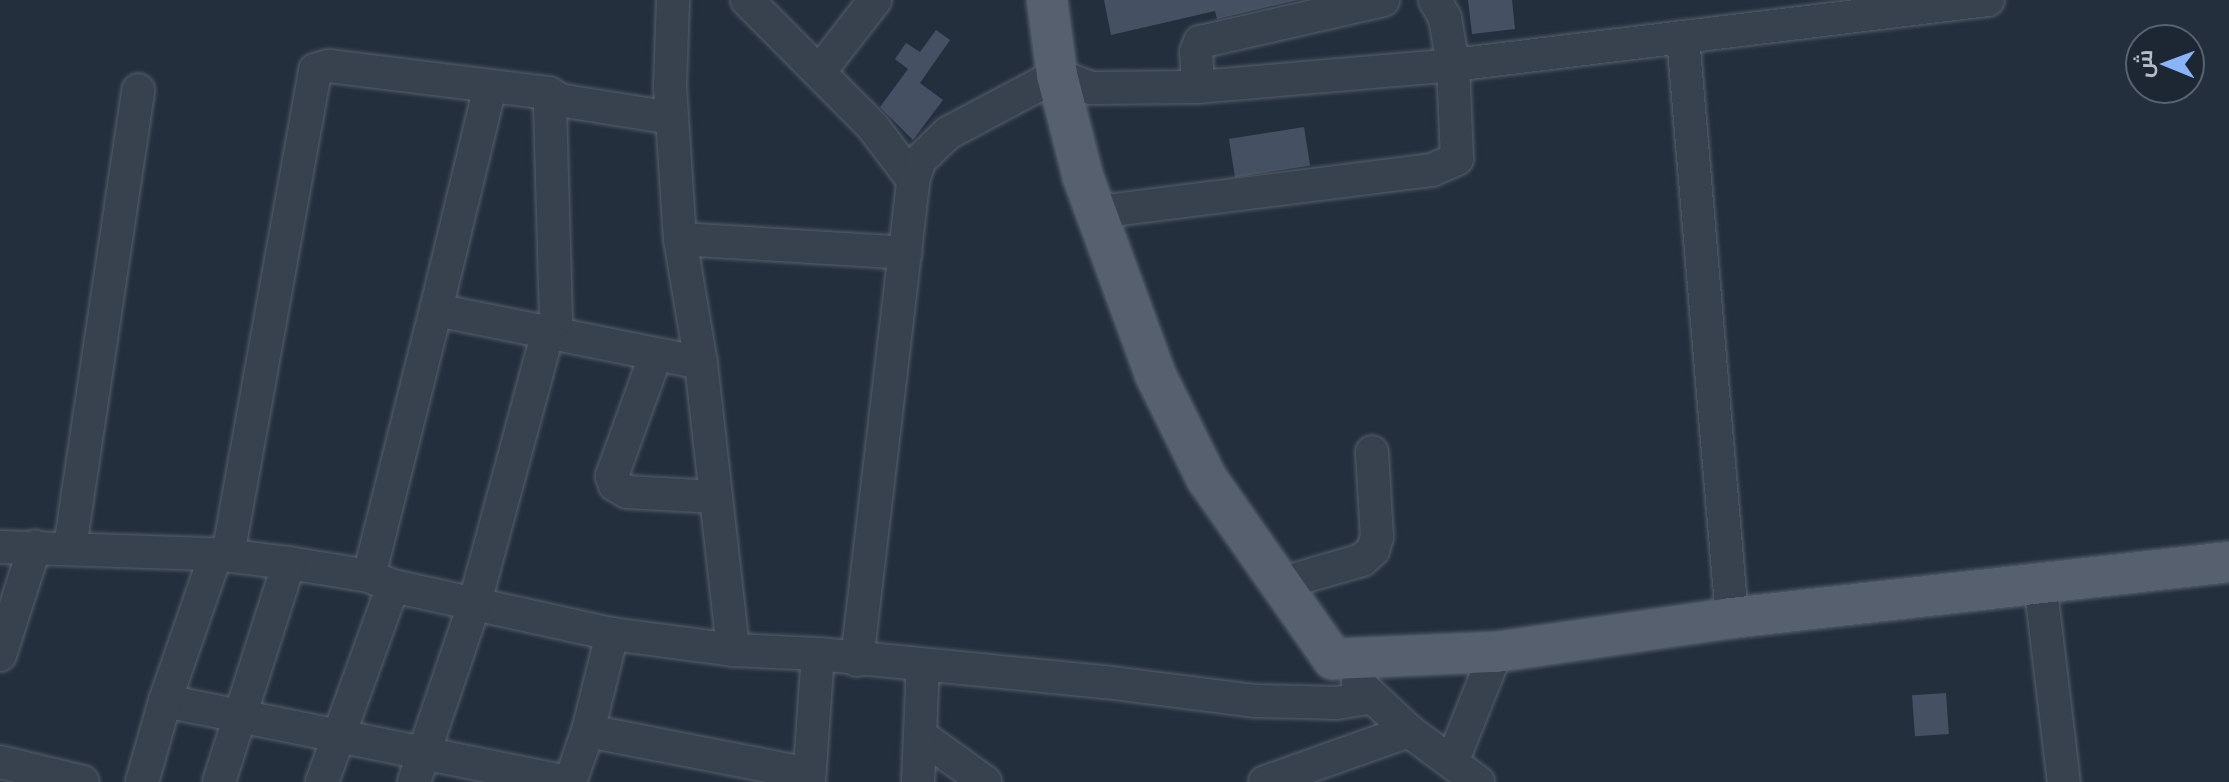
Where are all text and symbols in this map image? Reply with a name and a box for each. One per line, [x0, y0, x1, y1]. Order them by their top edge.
north arrow [2125, 24, 2205, 104]
text: ش [2130, 49, 2156, 78]

